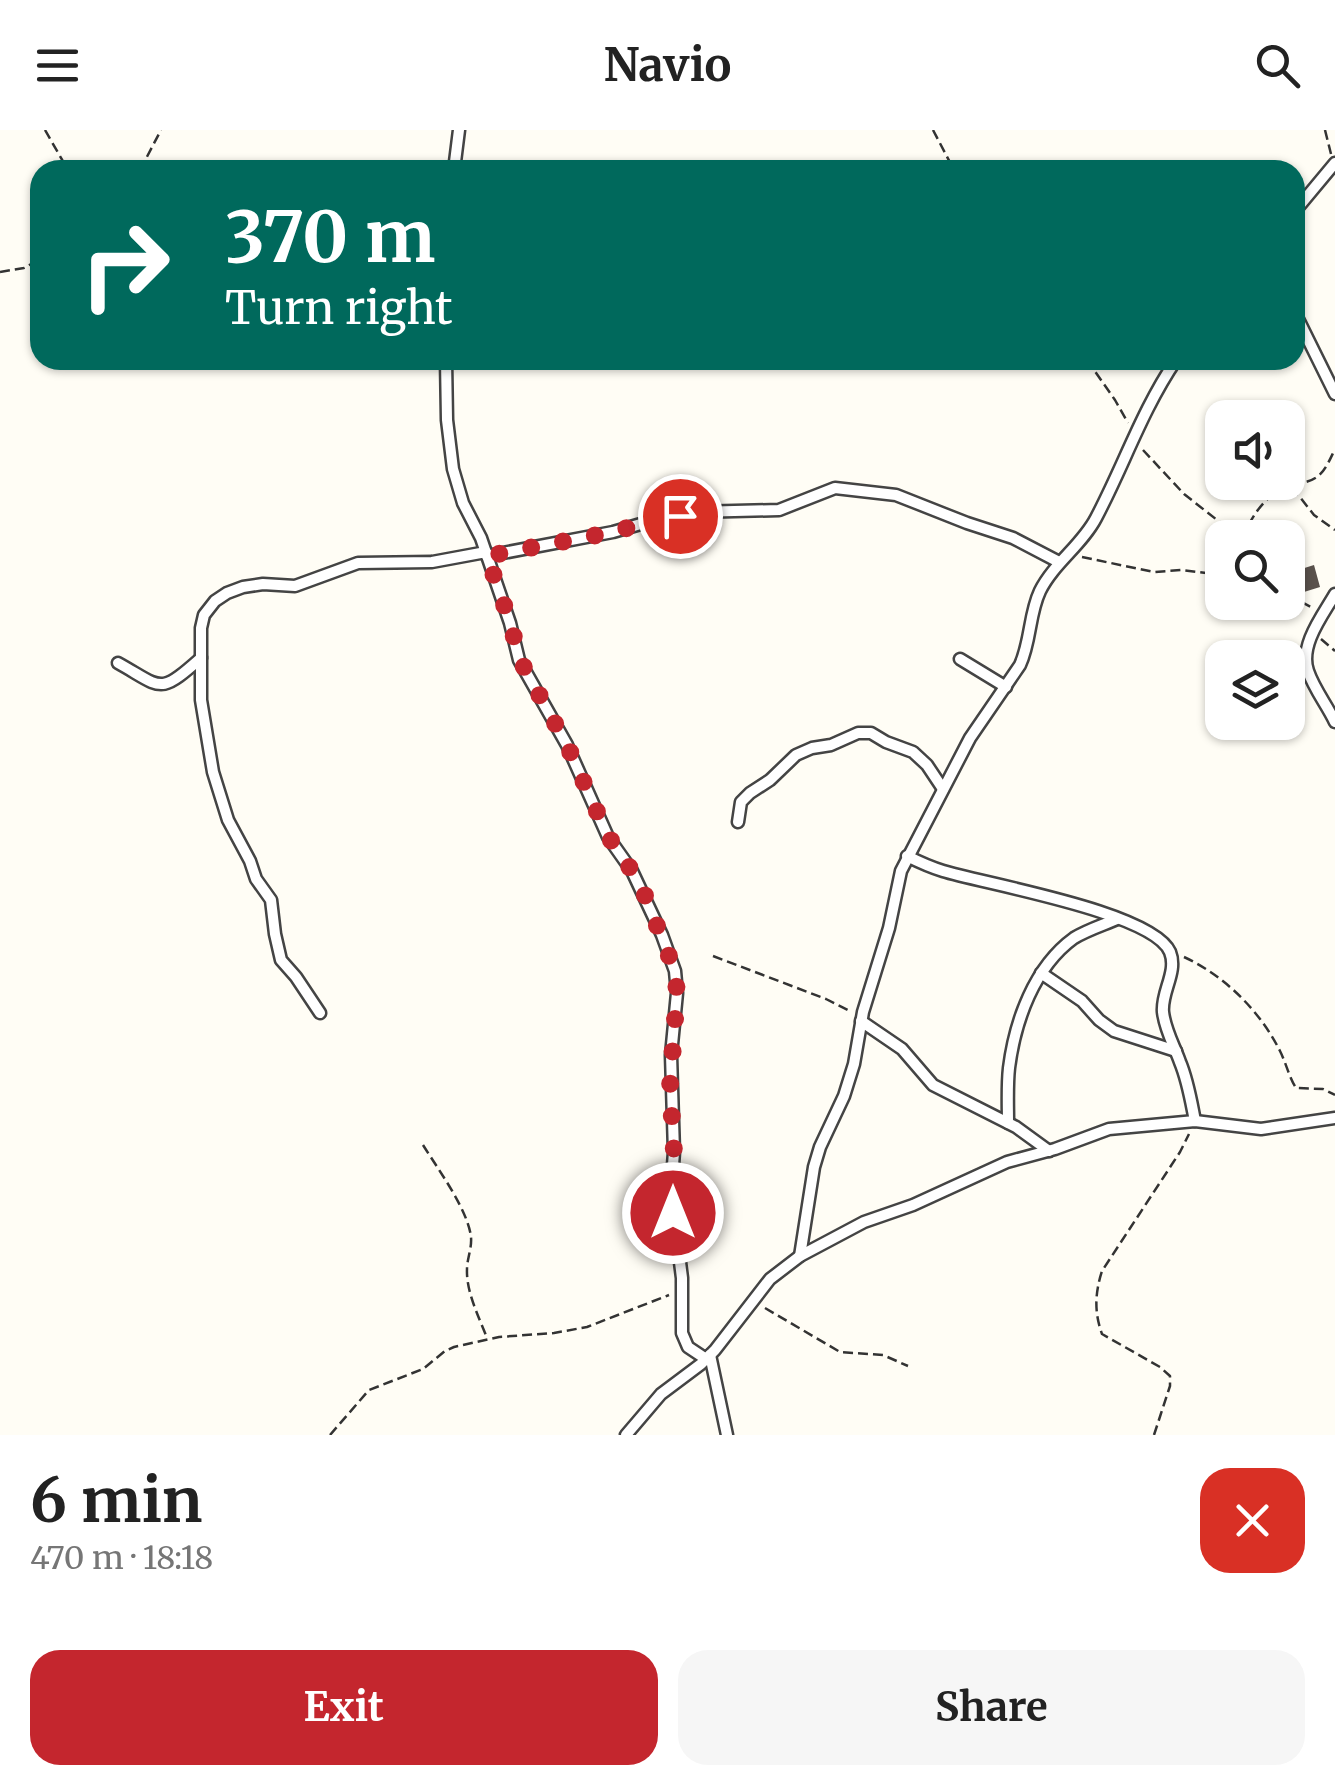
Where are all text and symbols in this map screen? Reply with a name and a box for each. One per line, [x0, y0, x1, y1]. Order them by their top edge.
text: Navio [604, 37, 731, 93]
icon: menu [30, 38, 85, 93]
icon: search [1250, 38, 1305, 93]
text: 370 m [225, 193, 435, 281]
icon: right [60, 200, 190, 330]
text: Turn right [225, 280, 453, 336]
map controls [1205, 400, 1305, 740]
button: sound [1205, 400, 1305, 500]
pin [638, 474, 723, 559]
icon: arrive [653, 489, 708, 544]
button: search [1205, 520, 1305, 620]
button: layers [1205, 640, 1305, 740]
position arrow [621, 1161, 725, 1265]
text: 6 min [30, 1463, 203, 1538]
button: close [1200, 1468, 1305, 1573]
text: 470 m · 18:18 [30, 1538, 213, 1578]
button: Exit [30, 1650, 658, 1765]
button: Share [678, 1650, 1305, 1765]

